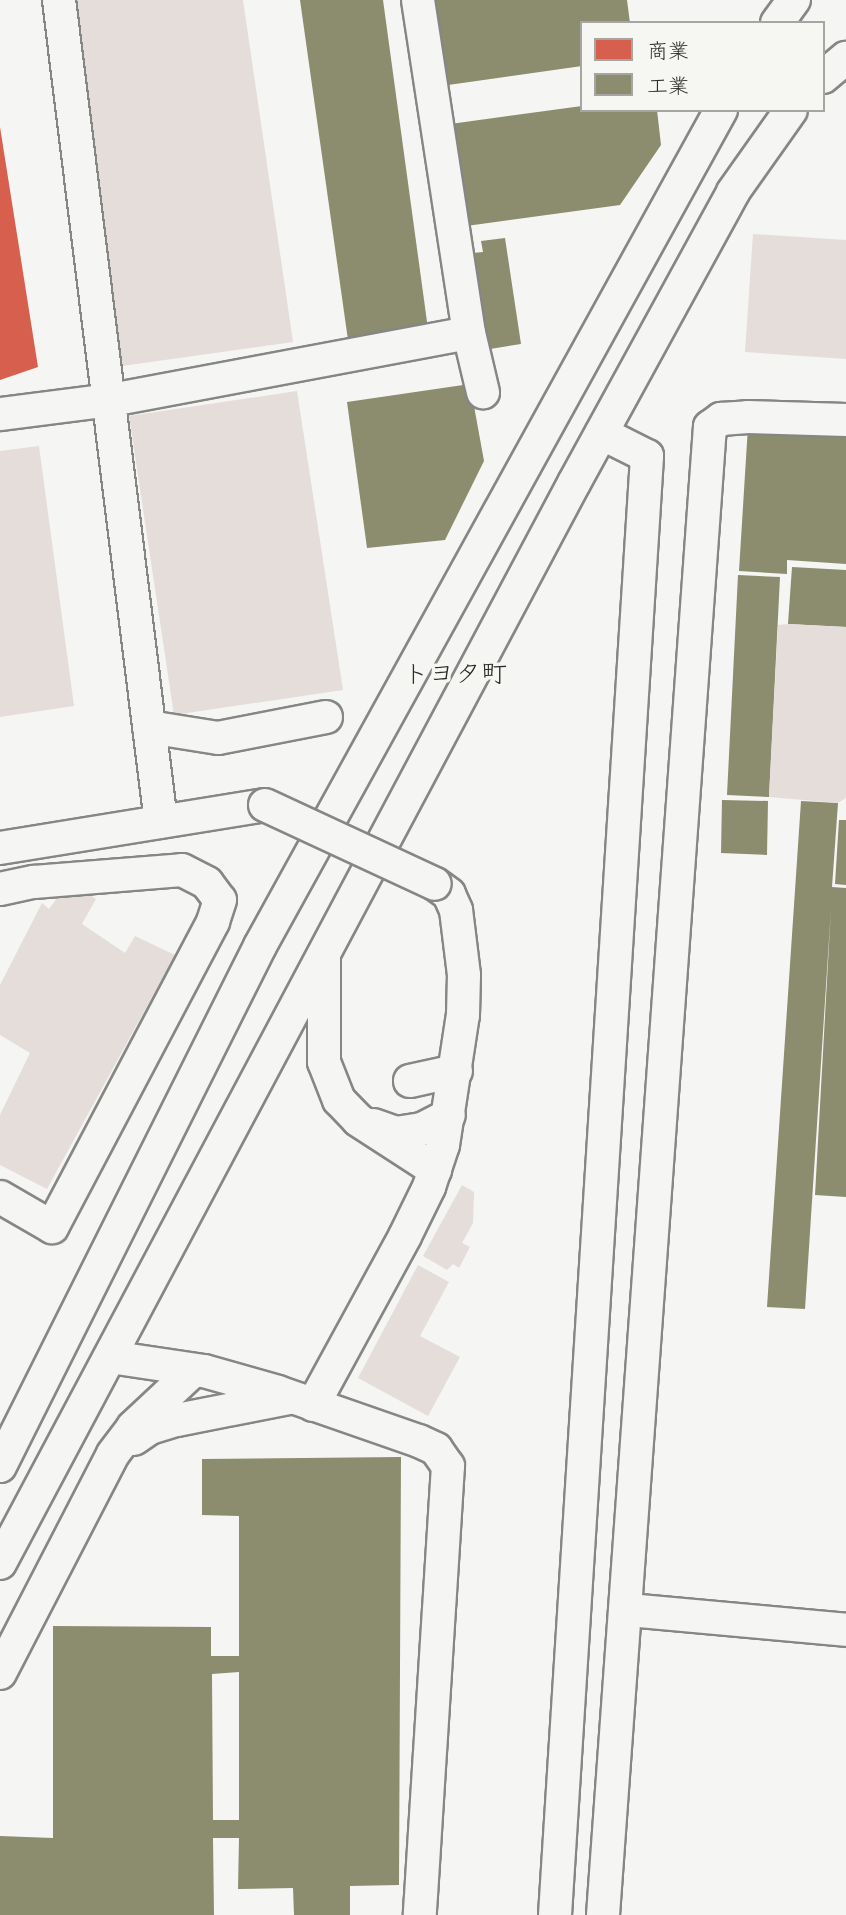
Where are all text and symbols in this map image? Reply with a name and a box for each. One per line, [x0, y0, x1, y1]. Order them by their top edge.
legend [580, 21, 825, 112]
text: 商業 [647, 38, 689, 66]
text: 工業 [647, 73, 689, 101]
district label: トヨタ町 [403, 660, 507, 692]

